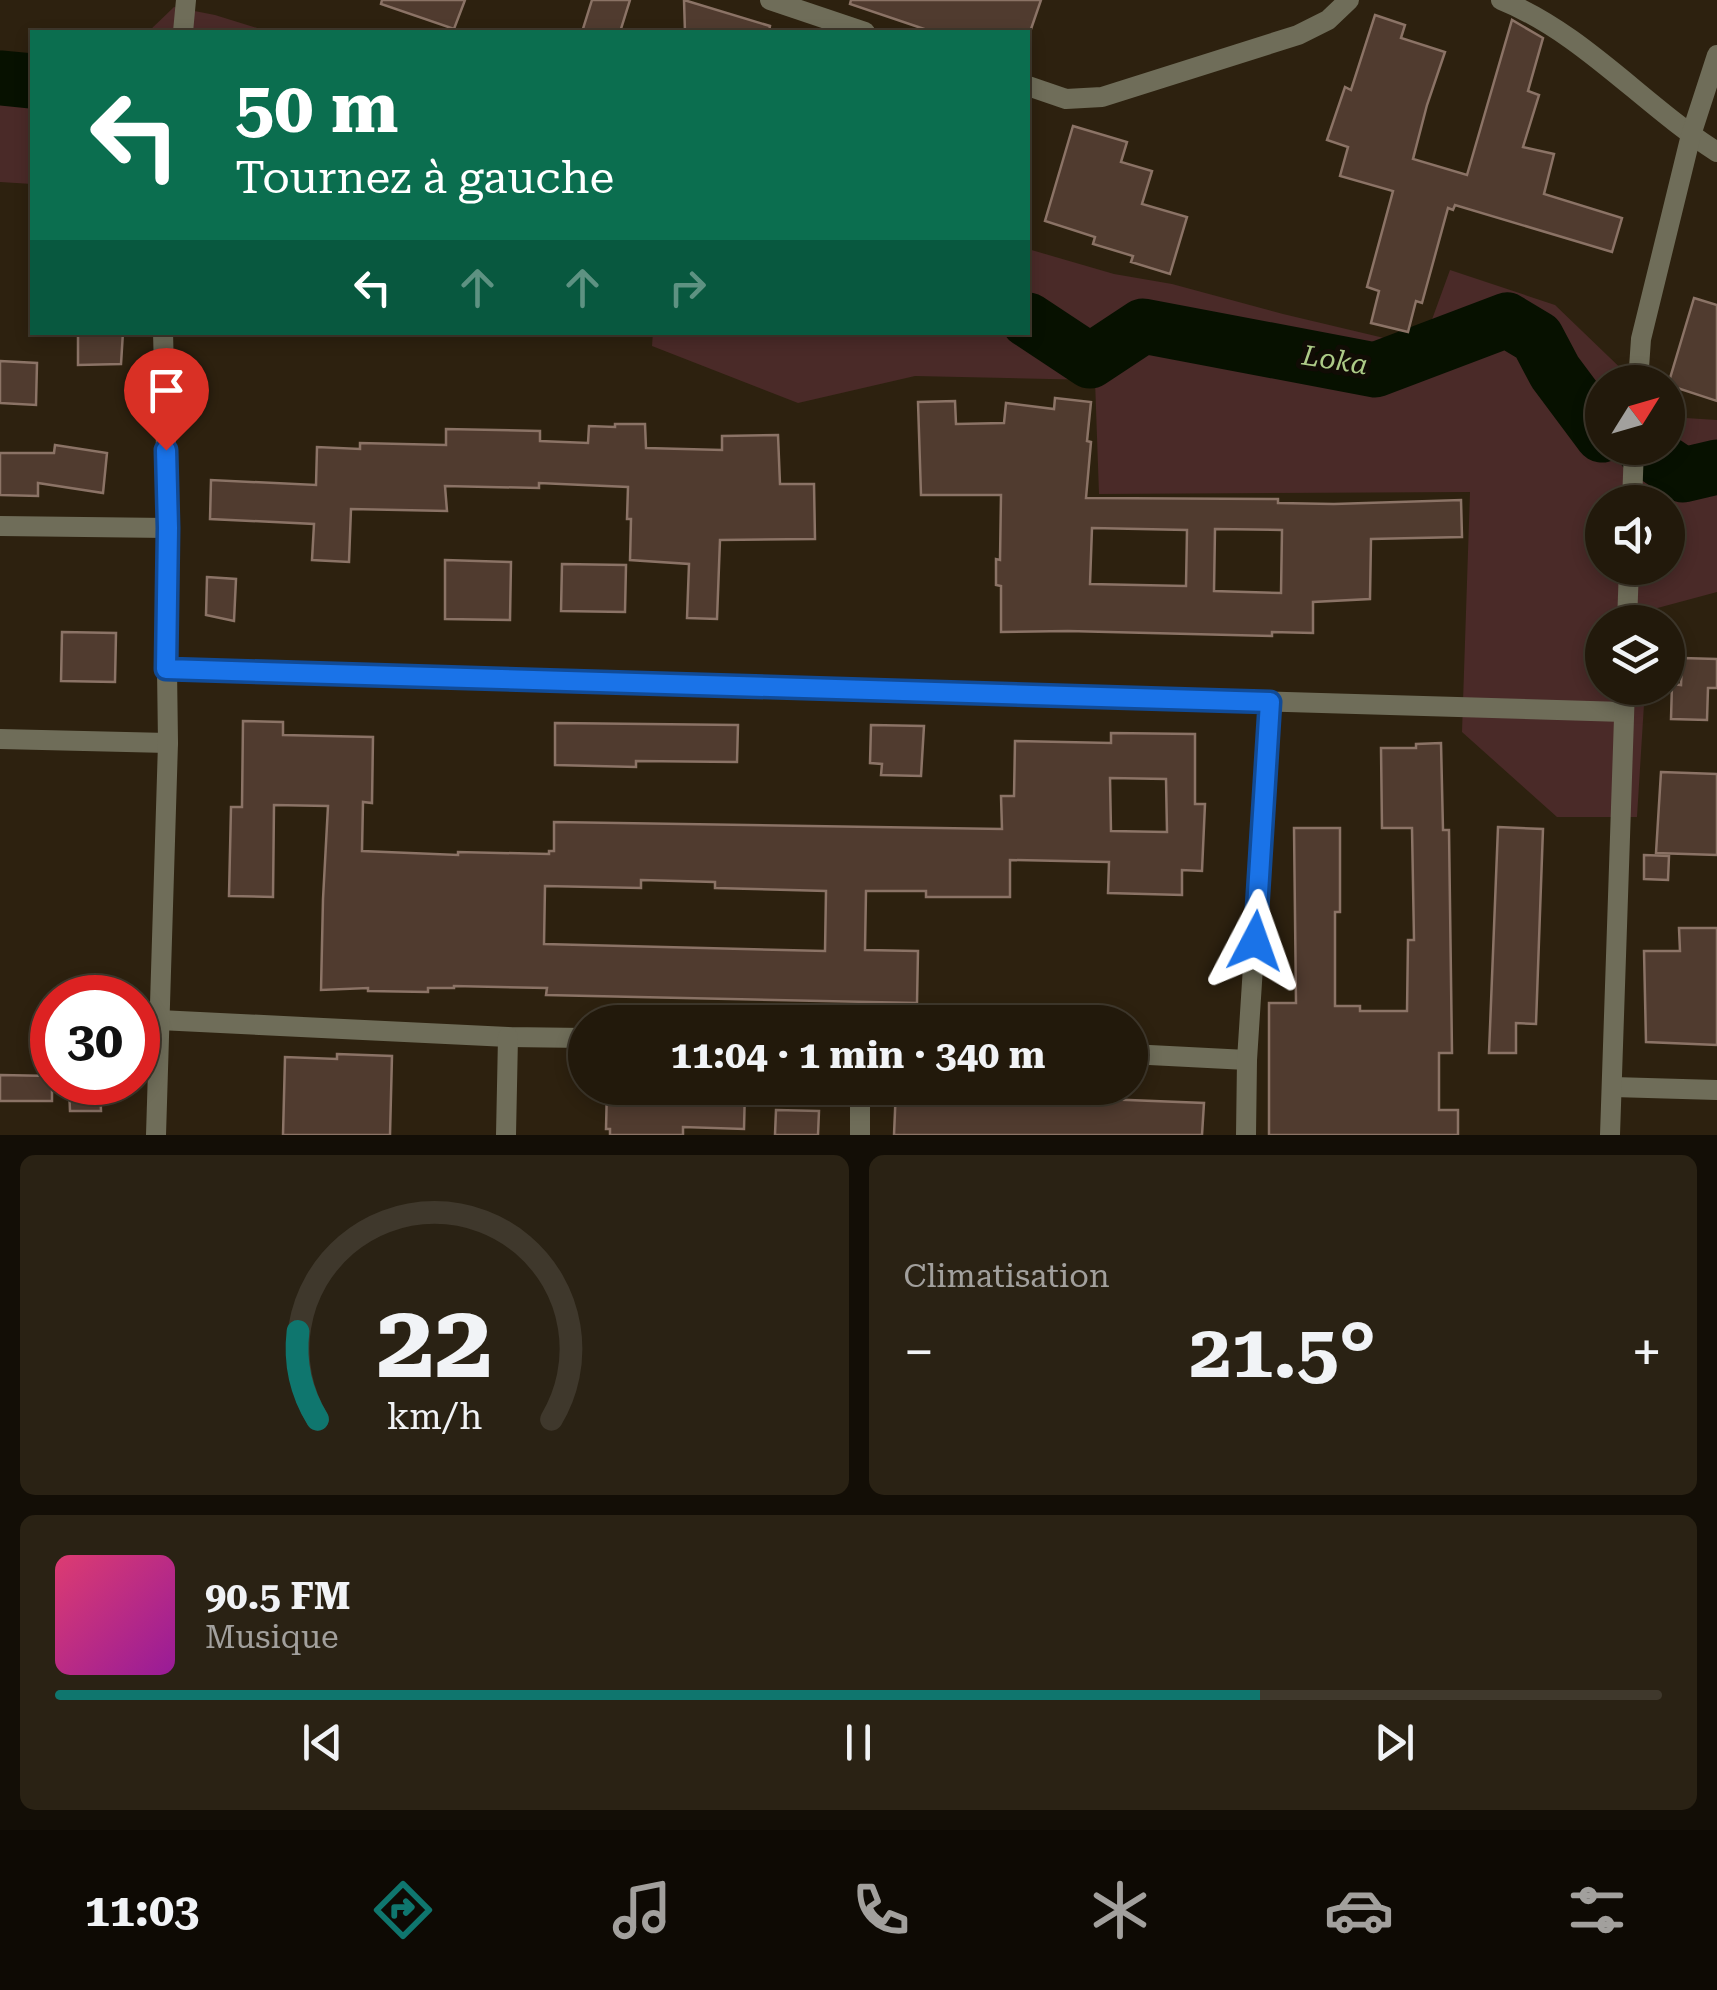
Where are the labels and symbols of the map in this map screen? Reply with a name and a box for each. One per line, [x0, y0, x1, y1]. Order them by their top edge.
water label: Loka [1299, 338, 1370, 381]
pin [124, 348, 209, 451]
north arrow [1585, 365, 1685, 465]
position arrow [1203, 889, 1307, 993]
speed limit sign: 30 [30, 975, 160, 1105]

